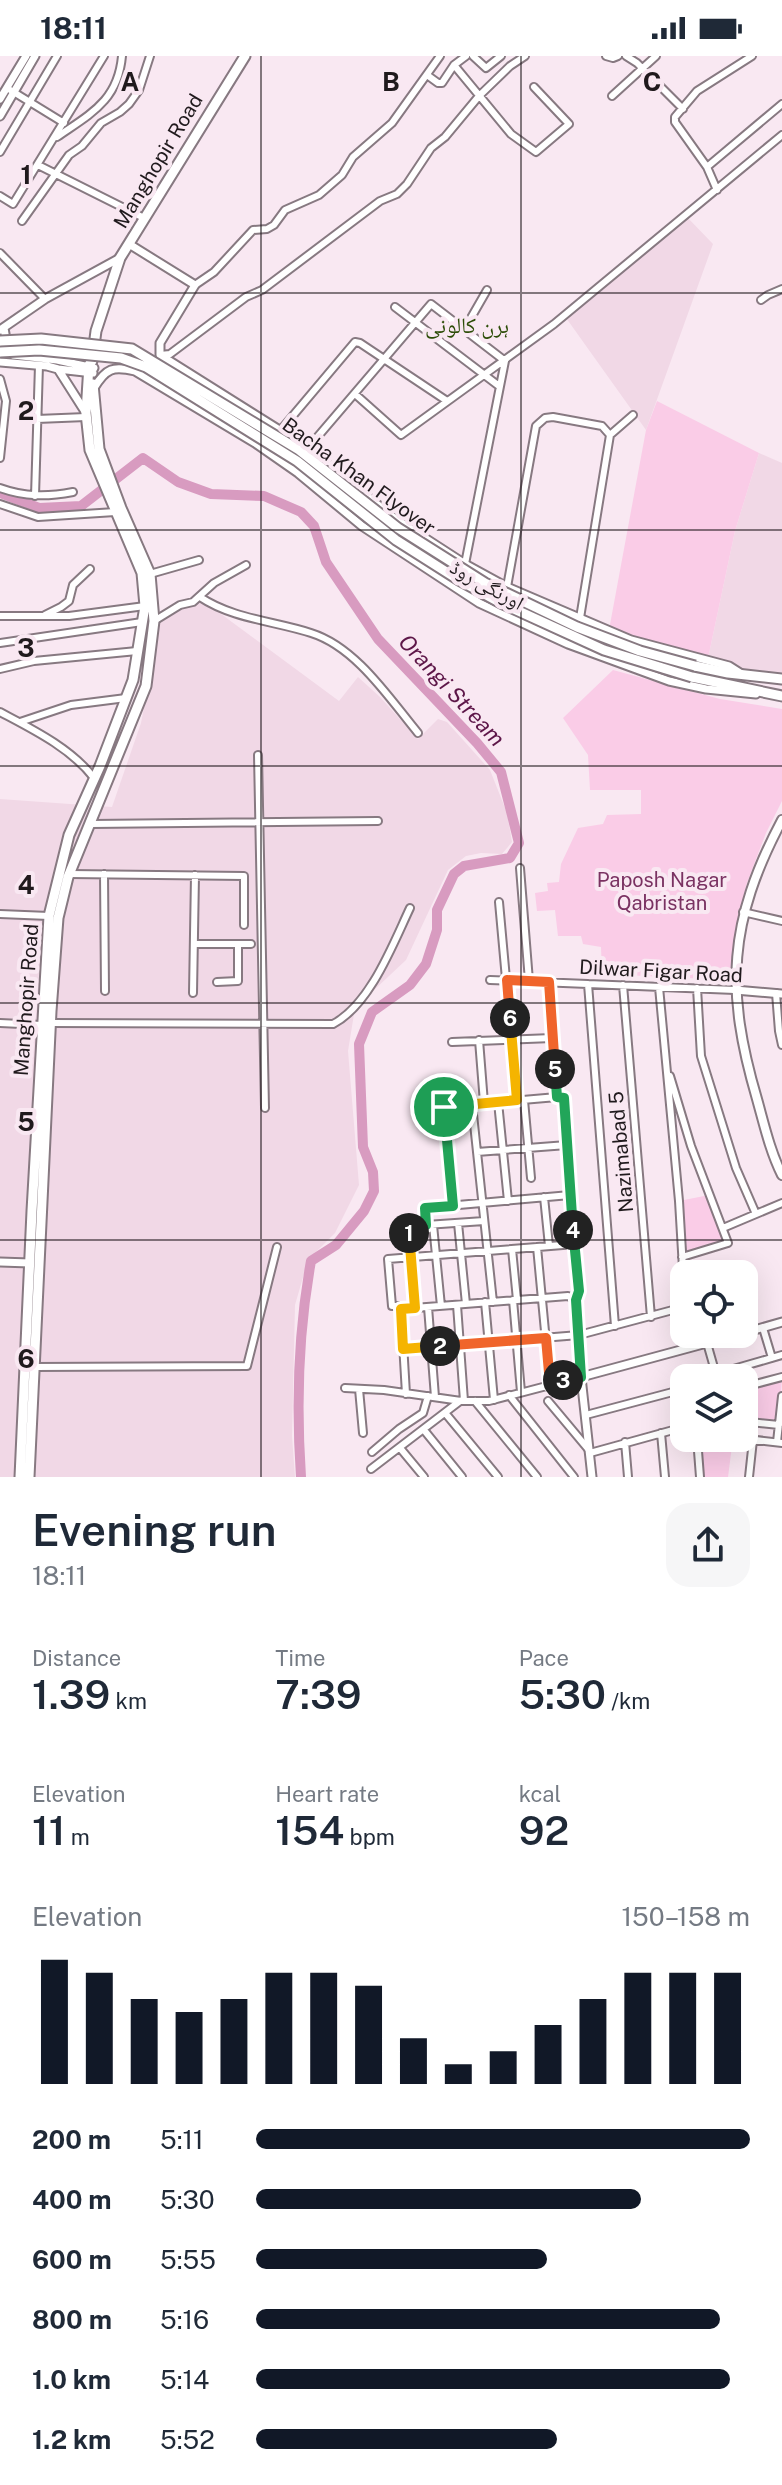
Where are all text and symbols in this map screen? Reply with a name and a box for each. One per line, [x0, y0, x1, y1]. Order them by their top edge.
text: 18:11 [40, 10, 107, 46]
text: A [121, 66, 140, 97]
text: B [382, 66, 400, 97]
text: C [643, 66, 661, 97]
street label: Manghopir Road [108, 89, 208, 233]
text: 1 [20, 159, 32, 190]
district label: ہرن کالونی [425, 312, 509, 339]
text: 2 [18, 395, 34, 426]
street label: Bacha Khan Flyover [278, 412, 440, 540]
street label: اورنگی روڈ [446, 555, 528, 615]
water label: Orangi Stream [394, 629, 510, 751]
text: 3 [17, 632, 35, 663]
park label: Paposh Nagar Qabristan [597, 868, 727, 915]
text: 4 [17, 869, 35, 900]
street label: Manghopir Road [9, 923, 43, 1077]
street label: Dilwar Figar Road [579, 955, 743, 987]
pin: 6 [490, 998, 530, 1038]
text: 6 [503, 1005, 517, 1031]
pin: 5 [535, 1049, 575, 1089]
text: 5 [548, 1056, 562, 1082]
pin [410, 1073, 478, 1141]
icon: arrive [422, 1085, 466, 1129]
street label: Nazimabad 5 [604, 1090, 638, 1214]
text: 5 [17, 1106, 35, 1137]
pin: 4 [553, 1210, 593, 1250]
pin: 1 [389, 1213, 429, 1253]
text: 4 [566, 1217, 580, 1243]
text: 1 [404, 1220, 414, 1246]
map controls [670, 1260, 758, 1452]
button: locate [670, 1260, 758, 1348]
pin: 2 [420, 1326, 460, 1366]
text: 2 [433, 1333, 447, 1359]
text: 6 [17, 1343, 35, 1374]
pin: 3 [543, 1360, 583, 1400]
button: layers [670, 1364, 758, 1452]
text: 3 [556, 1367, 570, 1393]
button: share [666, 1503, 750, 1587]
text: Evening run [32, 1504, 277, 1556]
text: 18:11 [32, 1560, 86, 1591]
text: Distance [32, 1645, 121, 1671]
text: Time [275, 1645, 325, 1671]
text: Pace [519, 1645, 569, 1671]
text: 1.39 [32, 1671, 110, 1718]
text: 7:39 [275, 1671, 361, 1718]
text: 5:30 [519, 1671, 606, 1718]
text: km [110, 1688, 147, 1714]
text: /km [606, 1688, 650, 1714]
text: Elevation [32, 1781, 125, 1807]
text: Heart rate [275, 1781, 379, 1807]
text: kcal [519, 1781, 561, 1807]
text: 11 [32, 1807, 65, 1854]
text: 154 [275, 1807, 344, 1854]
text: 92 [519, 1807, 569, 1854]
text: m [65, 1824, 90, 1850]
text: bpm [344, 1824, 395, 1850]
text: Elevation [32, 1901, 142, 1932]
text: 150–158 m [622, 1901, 750, 1932]
text: 200 m [32, 2124, 111, 2155]
text: 5:11 [160, 2124, 204, 2155]
text: 400 m [32, 2184, 112, 2215]
text: 5:30 [160, 2184, 215, 2215]
text: 600 m [32, 2244, 112, 2275]
text: 5:55 [160, 2244, 216, 2275]
text: 800 m [32, 2304, 112, 2335]
text: 5:16 [160, 2304, 209, 2335]
text: 1.0 km [32, 2364, 111, 2395]
text: 5:14 [160, 2364, 209, 2395]
text: 1.2 km [32, 2424, 111, 2455]
text: 5:52 [160, 2424, 215, 2455]

